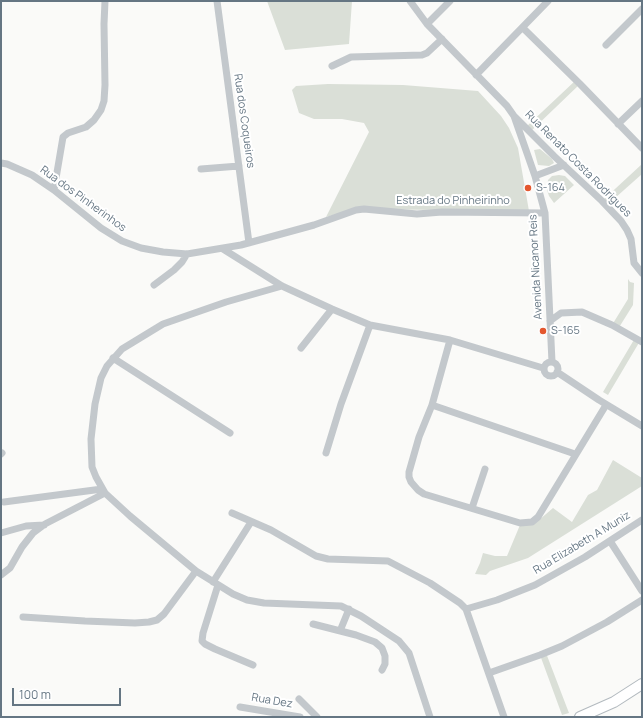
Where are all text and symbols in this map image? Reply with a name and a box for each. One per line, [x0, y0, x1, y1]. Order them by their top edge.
street label: Rua dos Coqueiros [231, 73, 257, 169]
street label: Rua Renato Costa Rodrigues [522, 108, 634, 220]
street label: Rua dos Pinherinhos [37, 163, 129, 235]
place label: S-164 [536, 181, 565, 195]
marker: S-164 [523, 183, 533, 193]
street label: Estrada do Pinheirinho [396, 194, 510, 208]
street label: Avenida Nicanor Reis [527, 214, 545, 320]
place label: S-165 [551, 324, 580, 338]
marker: S-165 [538, 326, 548, 336]
street label: Rua Elizabeth A Muniz [531, 509, 633, 577]
scale bar [14, 680, 123, 706]
text: 100 m [19, 686, 51, 703]
street label: Rua Dez [250, 691, 294, 711]

